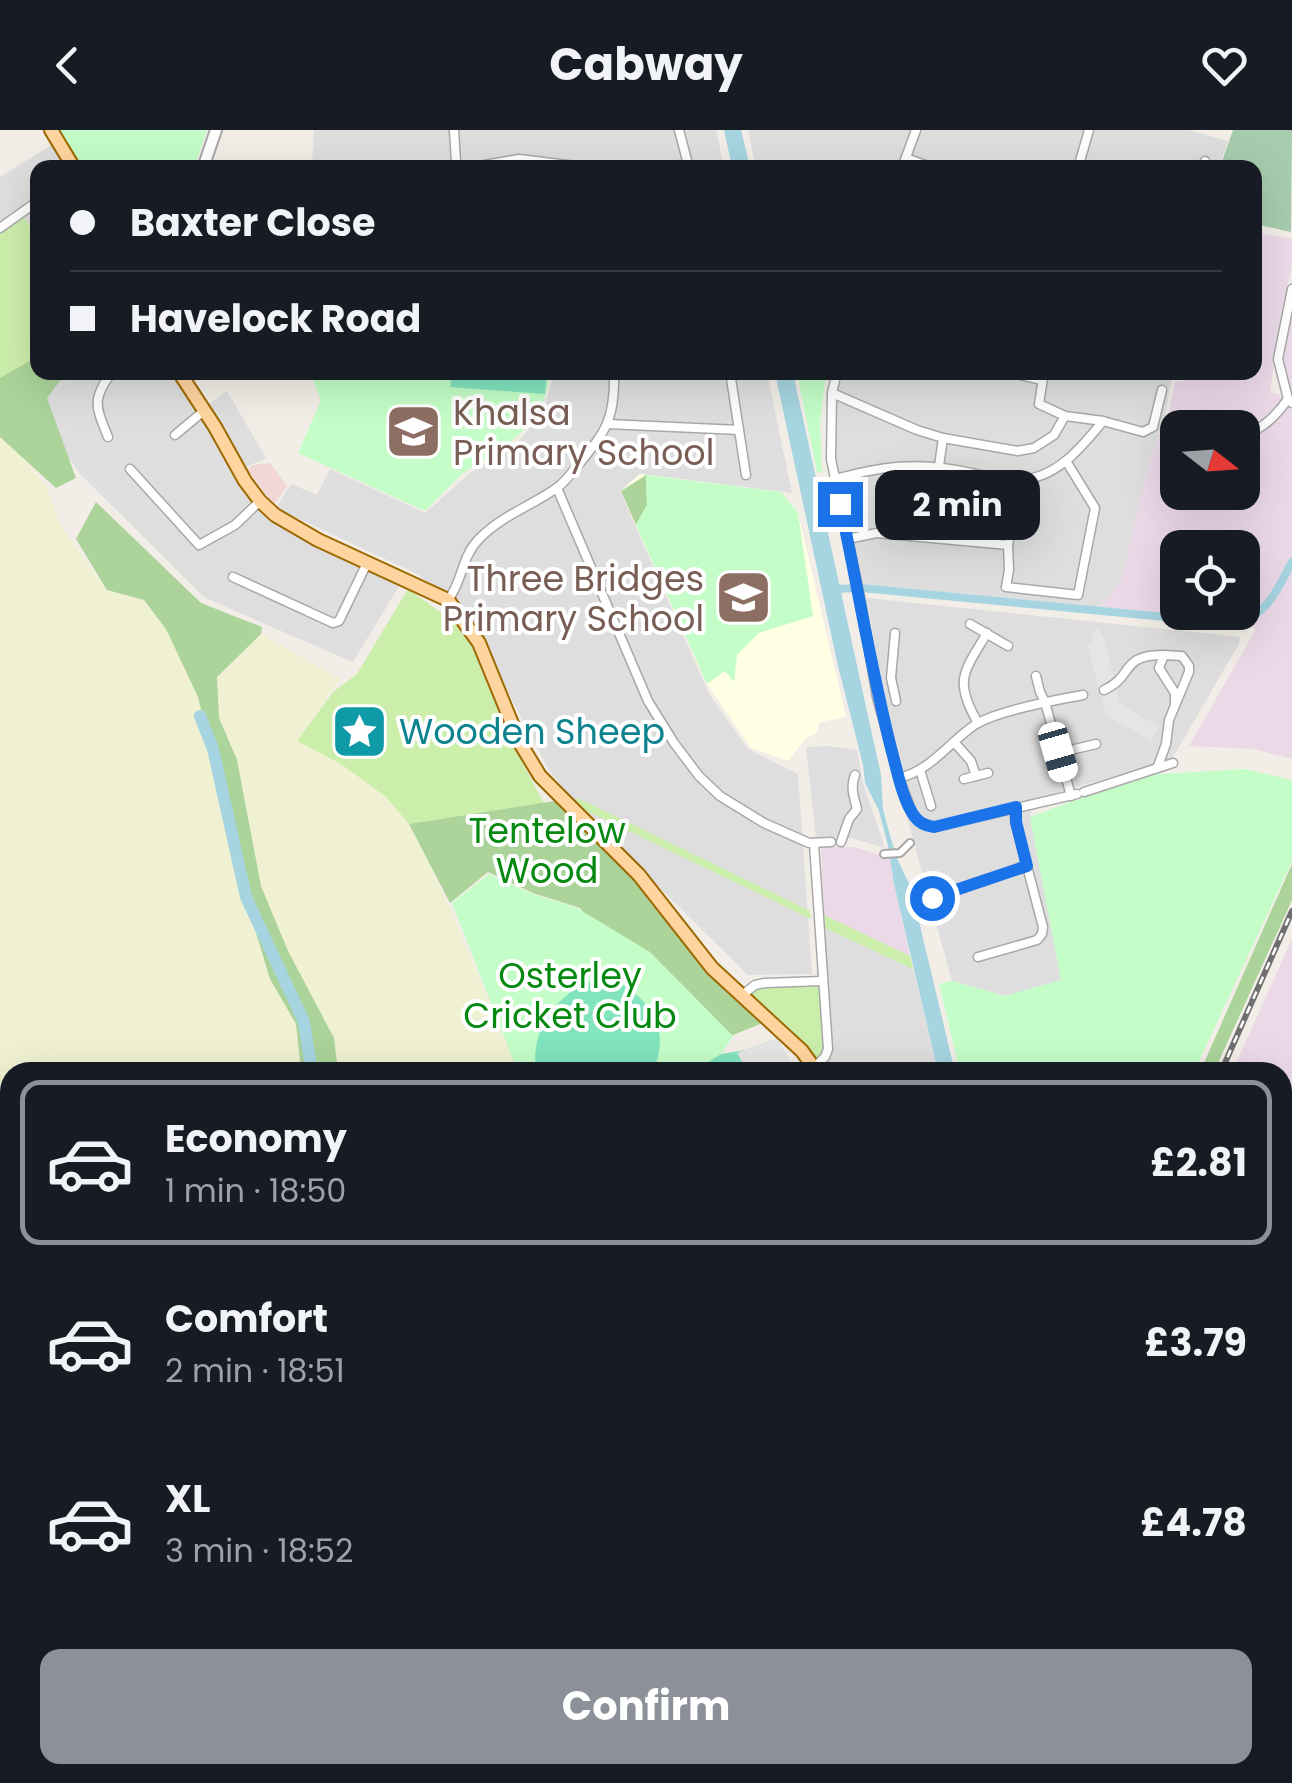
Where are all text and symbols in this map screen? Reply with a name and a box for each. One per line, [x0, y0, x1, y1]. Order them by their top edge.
text: Cabway [549, 33, 743, 96]
icon: back [40, 38, 95, 93]
icon: heart [1197, 38, 1252, 93]
text: Baxter Close [130, 196, 375, 249]
text: Havelock Road [130, 292, 421, 345]
place label: Khalsa Primary School [453, 388, 714, 477]
school or university icon: Khalsa Primary School [384, 402, 444, 462]
north arrow [1160, 410, 1260, 510]
map controls [1160, 410, 1260, 630]
callout: 2 min [875, 469, 1040, 539]
route end [818, 482, 863, 527]
text: 2 min [913, 482, 1002, 527]
button: locate [1160, 530, 1260, 630]
place label: Three Bridges Primary School [443, 554, 704, 643]
school or university icon: Three Bridges Primary School [713, 568, 773, 628]
place icon: Wooden Sheep [330, 701, 390, 761]
place label: Wooden Sheep [399, 707, 665, 756]
car [1035, 719, 1081, 785]
park label: Tentelow Wood [468, 806, 626, 895]
route start [910, 876, 955, 921]
park label: Osterley Cricket Club [463, 951, 677, 1040]
text: Economy [165, 1112, 347, 1165]
icon: car [45, 1118, 135, 1208]
text: £2.81 [1150, 1136, 1247, 1189]
text: 1 min · 18:50 [165, 1168, 346, 1213]
text: Comfort [165, 1292, 328, 1345]
icon: car [45, 1298, 135, 1388]
text: £3.79 [1144, 1316, 1247, 1369]
text: 2 min · 18:51 [165, 1348, 345, 1393]
text: XL [165, 1472, 210, 1525]
icon: car [45, 1478, 135, 1568]
text: £4.78 [1140, 1496, 1247, 1549]
text: 3 min · 18:52 [165, 1528, 353, 1573]
button: Confirm [40, 1649, 1252, 1764]

